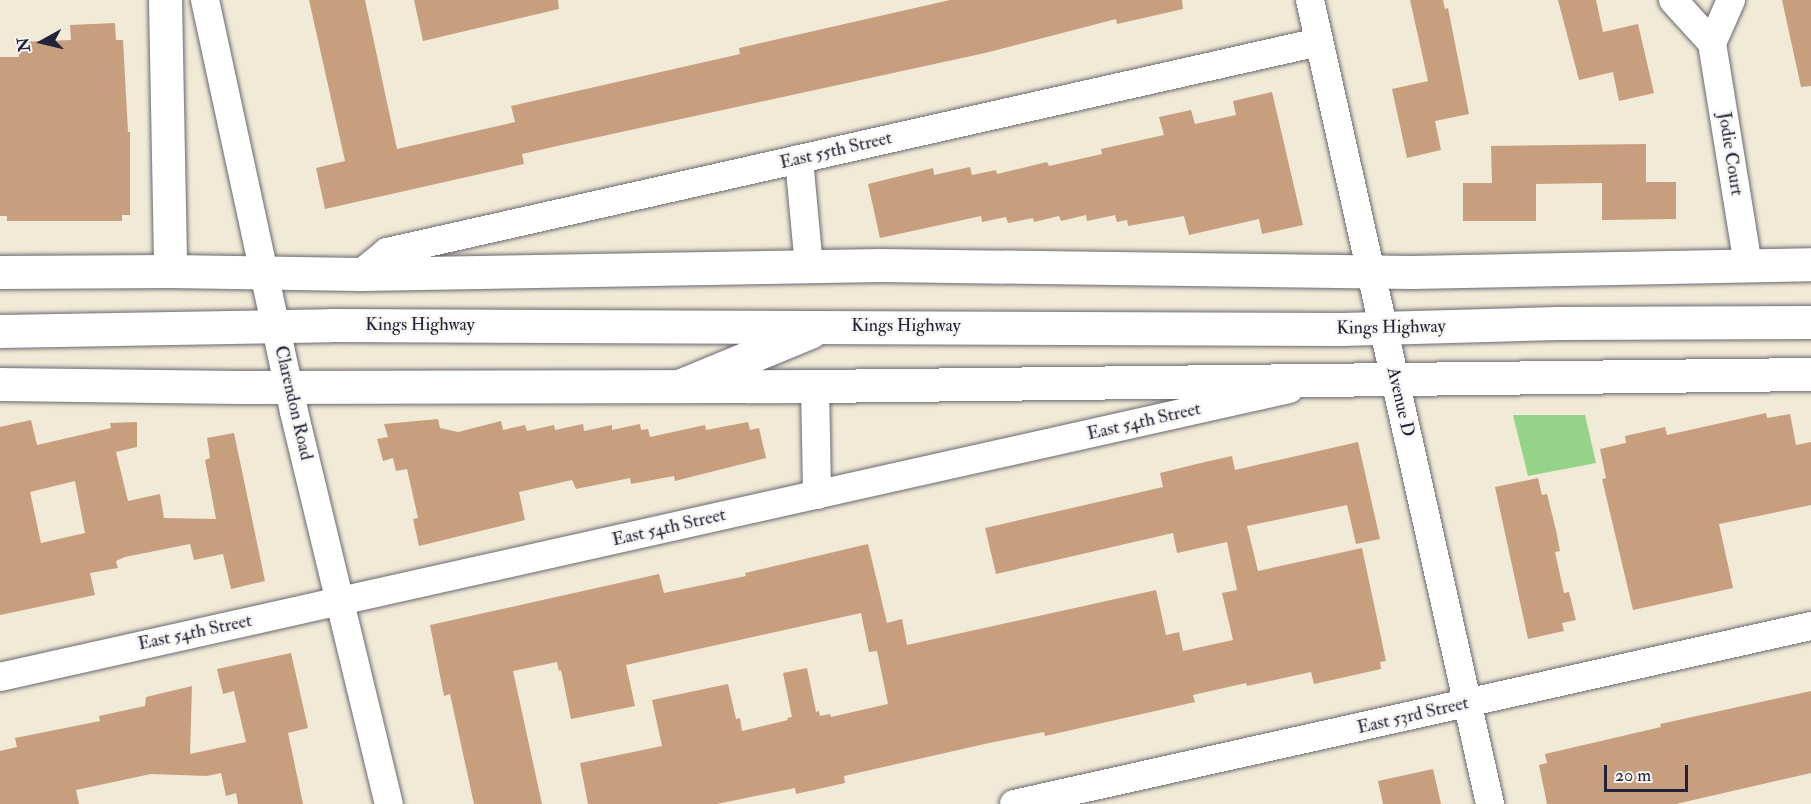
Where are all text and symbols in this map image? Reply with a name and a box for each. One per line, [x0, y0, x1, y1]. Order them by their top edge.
north arrow [12, 12, 72, 72]
text: N [13, 36, 35, 53]
street label: Jodie Court [1713, 111, 1747, 197]
street label: East 55th Street [778, 128, 894, 174]
street label: Kings Highway [365, 314, 475, 336]
street label: Kings Highway [851, 315, 961, 337]
street label: Kings Highway [1336, 316, 1446, 340]
street label: Clarendon Road [269, 344, 317, 462]
street label: Avenue D [1382, 365, 1418, 439]
street label: East 54th Street [1085, 398, 1203, 446]
street label: East 54th Street [610, 504, 728, 552]
street label: East 54th Street [136, 610, 254, 656]
street label: East 53rd Street [1355, 693, 1471, 739]
scale bar [1607, 753, 1691, 791]
text: 20 m [1615, 764, 1651, 787]

